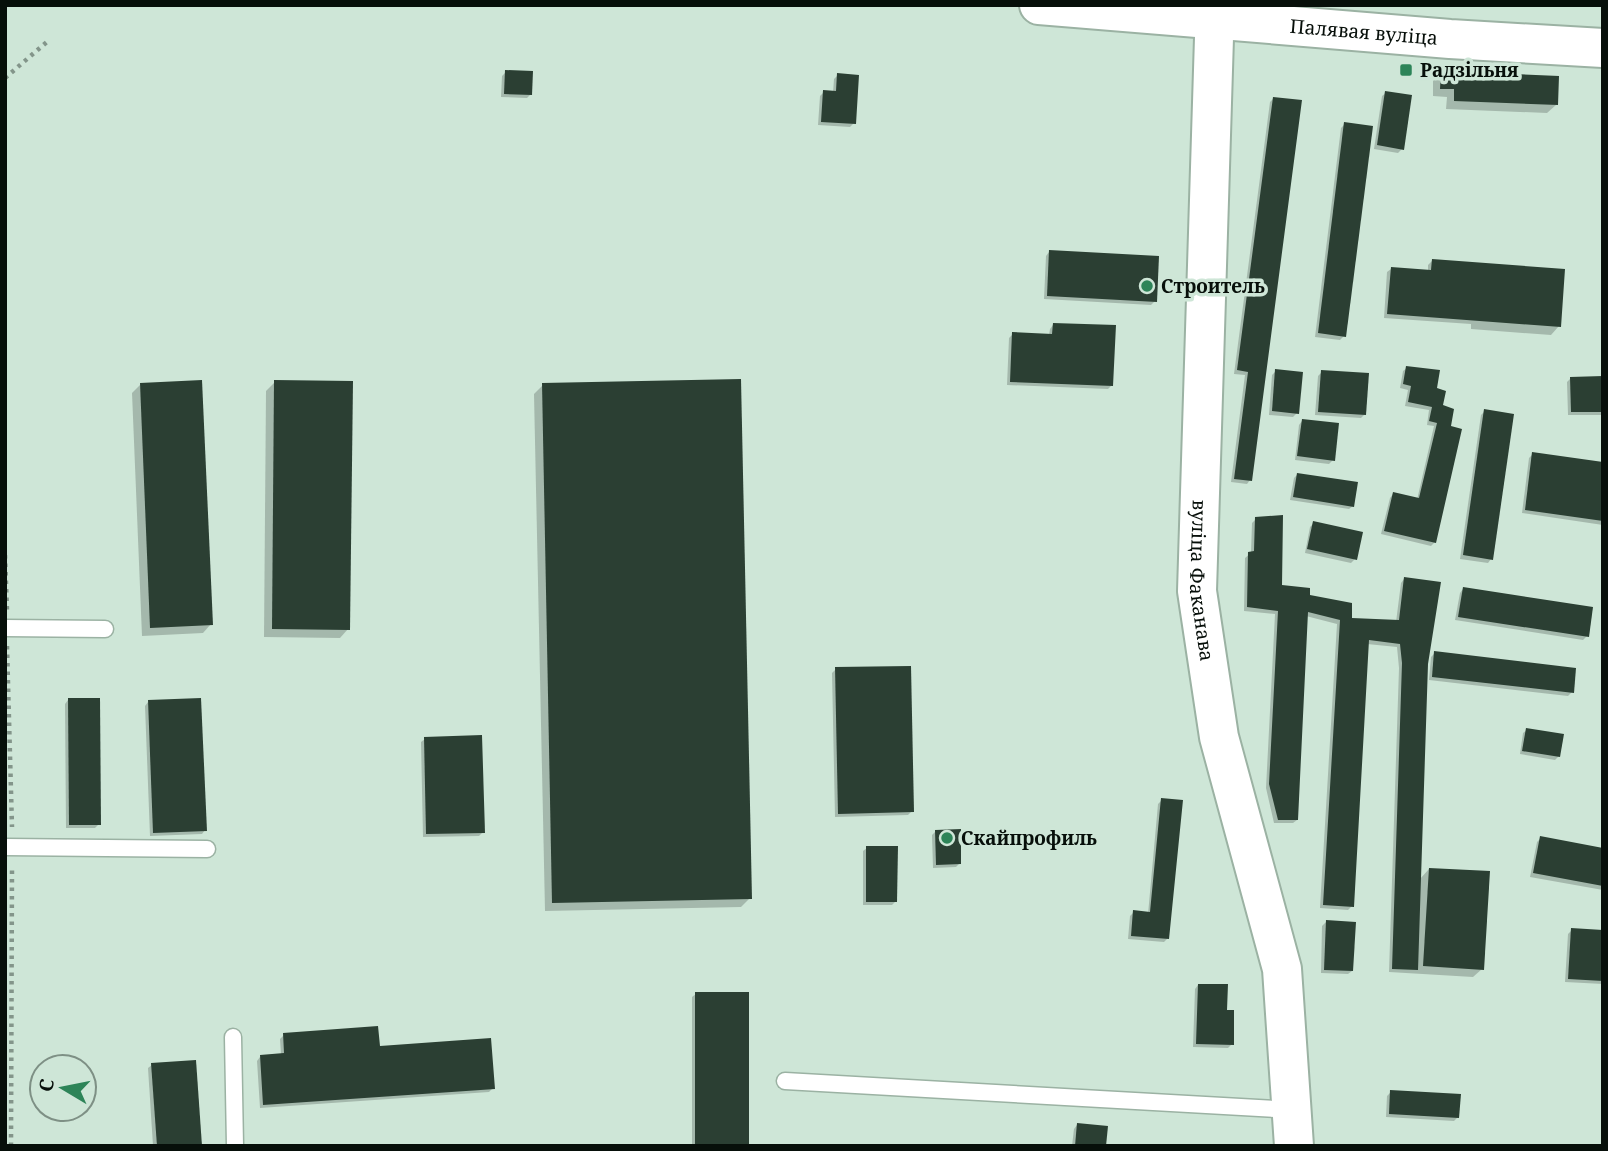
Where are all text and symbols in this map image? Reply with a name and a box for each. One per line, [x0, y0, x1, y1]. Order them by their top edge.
street label: Палявая вуліца [1289, 13, 1439, 51]
place label: Радзільня [1420, 57, 1519, 83]
marker: Радзільня [1398, 62, 1414, 78]
place label: Строитель [1161, 273, 1265, 299]
marker: Строитель [1139, 278, 1155, 294]
street label: вуліца Факанава [1184, 499, 1220, 663]
place label: Скайпрофиль [961, 825, 1097, 851]
marker: Скайпрофиль [939, 830, 955, 846]
north arrow [28, 1053, 98, 1123]
text: С [32, 1077, 60, 1093]

